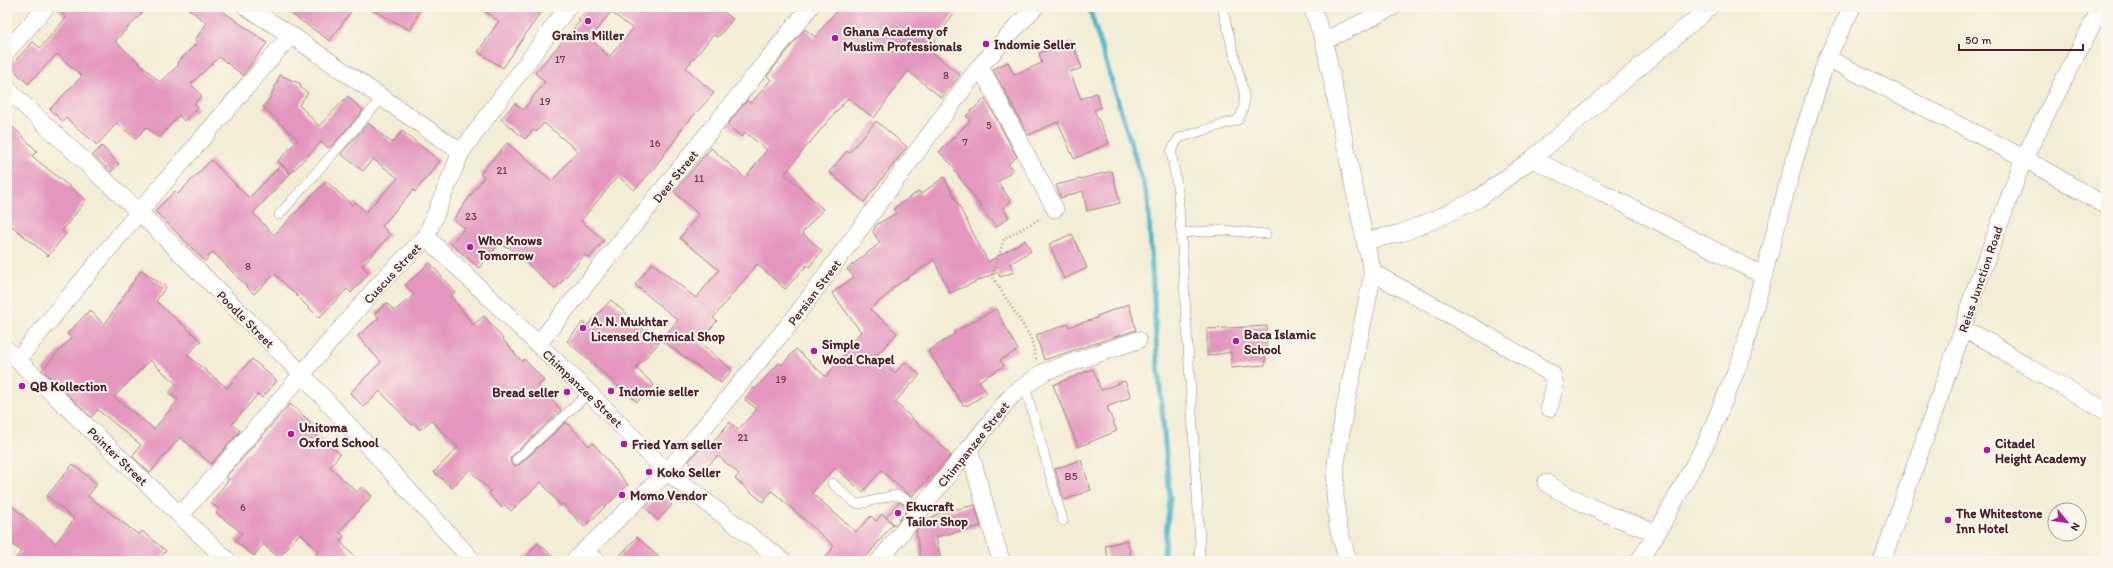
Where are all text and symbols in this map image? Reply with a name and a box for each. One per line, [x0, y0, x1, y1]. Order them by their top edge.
marker: Grains Miller [583, 16, 593, 26]
place label: Ghana Academy of Muslim Professionals [843, 24, 962, 54]
scale bar [1959, 26, 2083, 52]
place label: Grains Miller [552, 28, 625, 43]
marker: Ghana Academy of Muslim Professionals [830, 33, 840, 43]
text: 50 m [1965, 33, 1991, 47]
place label: Indomie Seller [994, 37, 1076, 52]
marker: Indomie Seller [981, 39, 991, 49]
house number: 17 [555, 53, 566, 66]
house number: 8 [943, 69, 949, 82]
house number: 19 [540, 95, 551, 108]
house number: 5 [986, 119, 992, 132]
house number: 7 [962, 136, 968, 149]
house number: 16 [650, 137, 661, 150]
street label: Deer Street [649, 147, 701, 206]
house number: 21 [497, 164, 507, 177]
house number: 11 [694, 172, 704, 185]
house number: 23 [465, 210, 477, 223]
street label: Reiss Junction Road [1955, 224, 2006, 335]
place label: Who Knows Tomorrow [477, 233, 542, 263]
street label: Cuscus Street [360, 240, 424, 307]
marker: Who Knows Tomorrow [465, 242, 475, 252]
street label: Persian Street [785, 256, 844, 328]
house number: 8 [245, 260, 251, 273]
street label: Poodle Street [214, 288, 278, 351]
place label: A. N. Mukhtar Licensed Chemical Shop [590, 314, 725, 345]
marker: A. N. Mukhtar Licensed Chemical Shop [578, 323, 588, 333]
place label: Baca Islamic School [1244, 327, 1316, 357]
marker: Baca Islamic School [1231, 336, 1241, 346]
place label: Simple Wood Chapel [822, 337, 895, 368]
street label: Chimpanzee Street [539, 346, 626, 431]
marker: Simple Wood Chapel [809, 346, 819, 356]
house number: 19 [776, 373, 787, 386]
place label: QB Kollection [30, 379, 108, 394]
marker: QB Kollection [17, 381, 27, 391]
place label: Indomie seller [619, 384, 700, 399]
place label: Bread seller [492, 385, 560, 400]
marker: Indomie seller [606, 386, 616, 396]
marker: Bread seller [562, 387, 572, 397]
street label: Chimpanzee Street [934, 398, 1013, 490]
place label: Unitoma Oxford School [299, 420, 379, 450]
street label: Pointer Street [84, 424, 151, 489]
marker: Unitoma Oxford School [286, 429, 296, 439]
house number: 21 [738, 431, 748, 444]
place label: Citadel Height Academy [1995, 436, 2087, 467]
place label: Fried Yam seller [632, 437, 723, 452]
marker: Fried Yam seller [619, 439, 629, 449]
marker: Citadel Height Academy [1982, 445, 1992, 455]
place label: Koko Seller [657, 465, 721, 480]
marker: Koko Seller [644, 467, 654, 477]
house number: B5 [1065, 470, 1078, 483]
place label: Momo Vendor [630, 488, 708, 503]
marker: Momo Vendor [617, 490, 627, 500]
place label: Ekucraft Tailor Shop [905, 499, 968, 530]
house number: 6 [240, 501, 246, 514]
north arrow [2047, 502, 2087, 542]
place label: The Whitestone Inn Hotel [1955, 506, 2043, 536]
marker: Ekucraft Tailor Shop [893, 508, 903, 518]
marker: The Whitestone Inn Hotel [1943, 515, 1953, 525]
text: N [2068, 520, 2083, 533]

